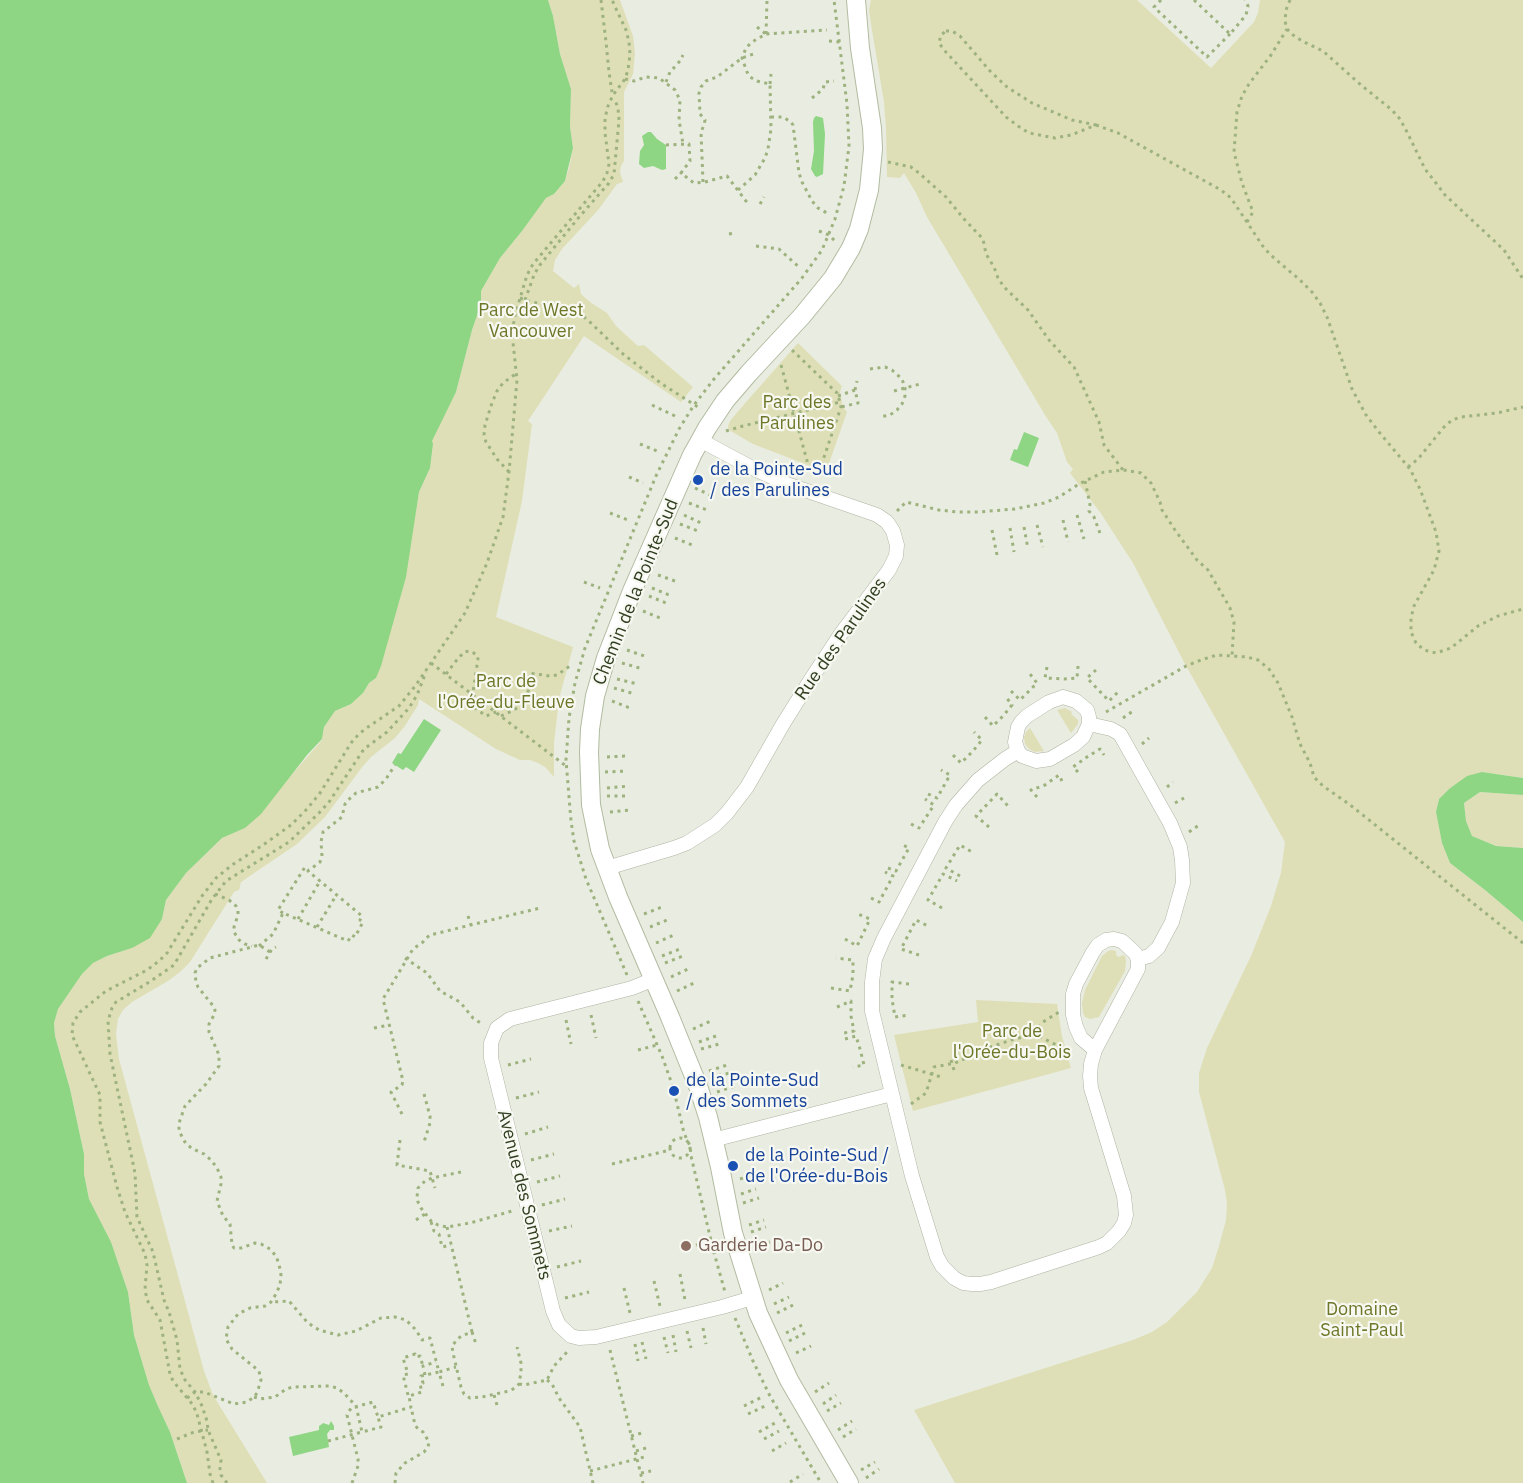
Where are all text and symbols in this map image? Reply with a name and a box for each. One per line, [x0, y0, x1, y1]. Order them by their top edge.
park label: Parc de West Vancouver [478, 300, 584, 342]
park label: Parc des Parulines [759, 392, 835, 434]
place label: de la Pointe-Sud / des Parulines [710, 459, 843, 502]
marker: de la Pointe-Sud / des Parulines [691, 473, 705, 487]
street label: Chemin de la Pointe-Sud [589, 496, 683, 688]
street label: Rue des Parulines [791, 574, 891, 704]
park label: Parc de l'Orée-du-Fleuve [437, 671, 575, 714]
park label: Parc de l'Orée-du-Bois [953, 1021, 1071, 1064]
place label: de la Pointe-Sud / des Sommets [686, 1070, 819, 1112]
marker: de la Pointe-Sud / des Sommets [667, 1084, 681, 1098]
street label: Avenue des Sommets [492, 1108, 556, 1282]
place label: de la Pointe-Sud / de l'Orée-du-Bois [745, 1145, 889, 1188]
marker: de la Pointe-Sud / de l'Orée-du-Bois [726, 1159, 740, 1173]
place label: Garderie Da-Do [698, 1235, 823, 1257]
marker: Garderie Da-Do [679, 1239, 693, 1253]
park label: Domaine Saint-Paul [1320, 1299, 1404, 1342]

